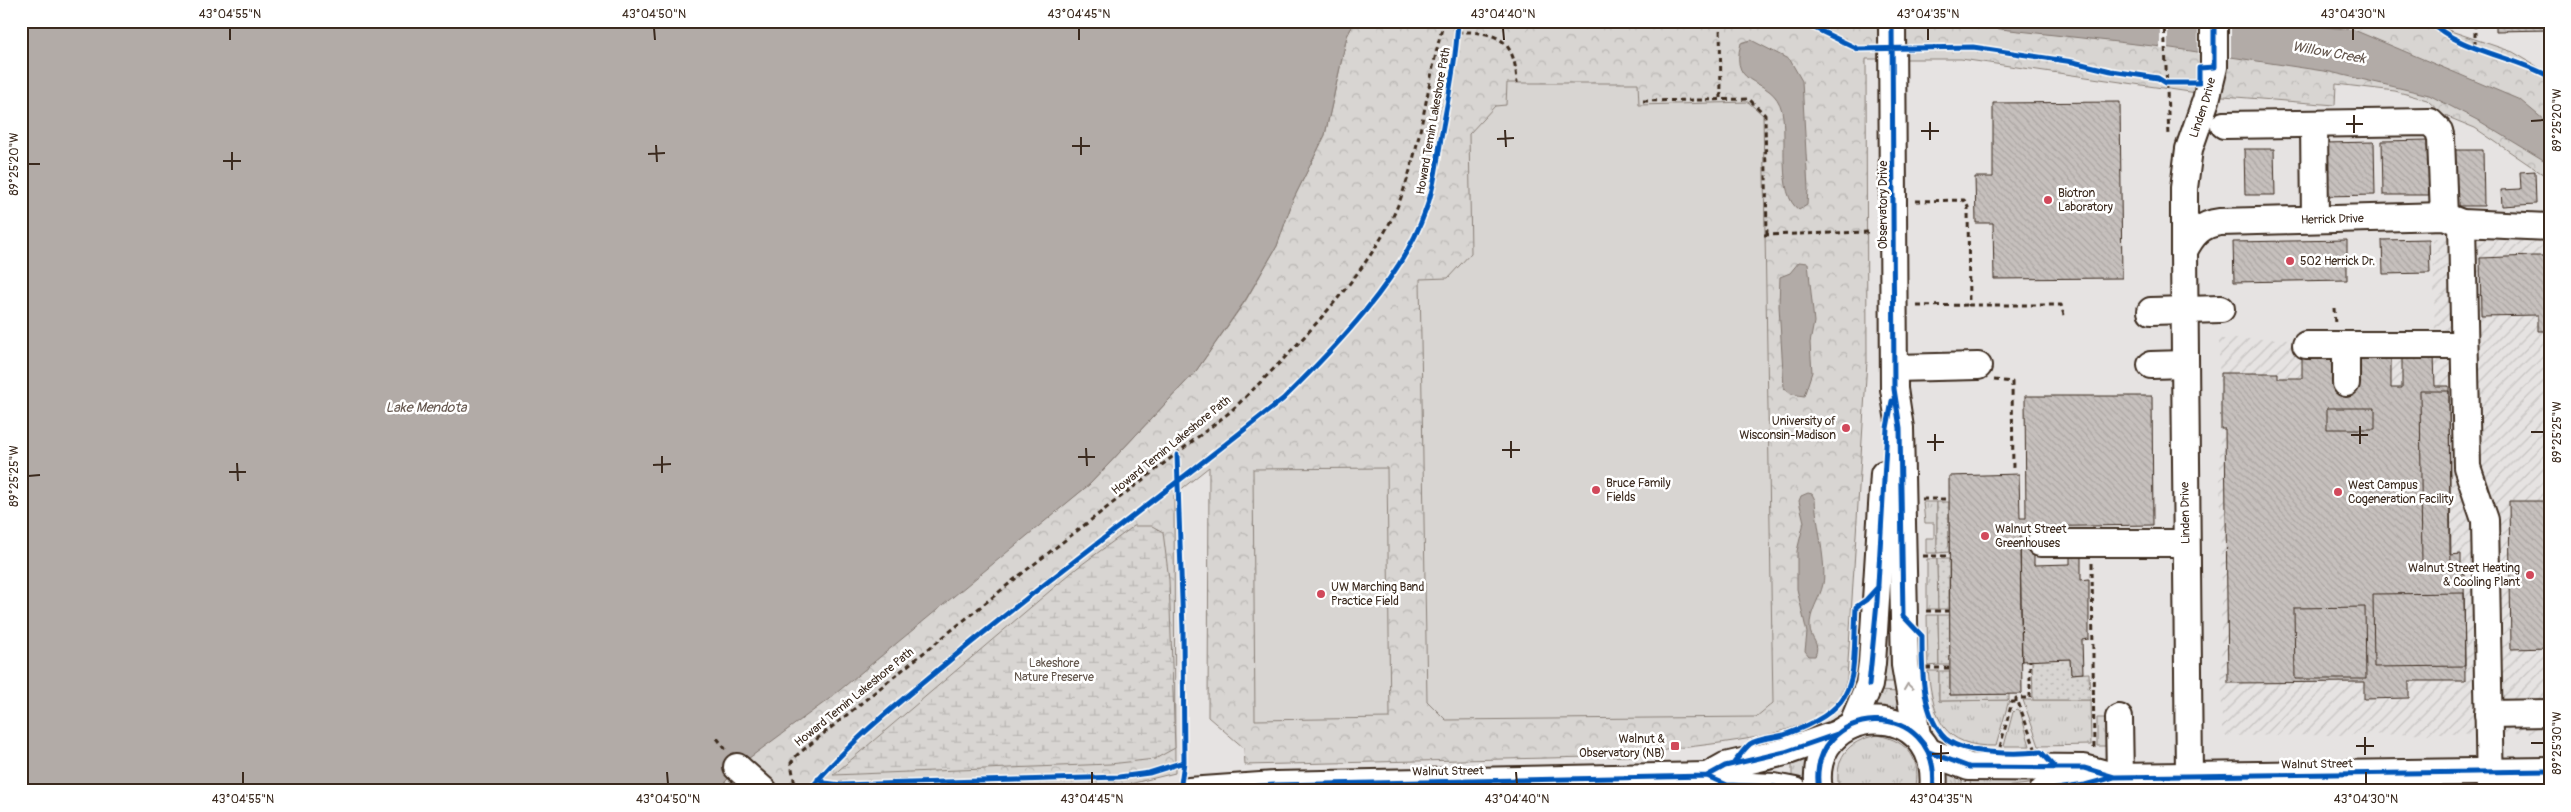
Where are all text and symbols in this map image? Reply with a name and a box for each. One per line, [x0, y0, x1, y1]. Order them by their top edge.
text: 43°04'55"N [199, 7, 261, 22]
text: 43°04'50"N [622, 7, 686, 22]
text: 43°04'45"N [1048, 7, 1110, 22]
text: 43°04'40"N [1471, 7, 1535, 22]
text: 43°04'35"N [1897, 7, 1959, 22]
text: 43°04'30"N [2321, 7, 2385, 22]
water label: Willow Creek [2291, 38, 2368, 67]
street label: Howard Temin Lakeshore Path [1413, 46, 1454, 196]
street label: Linden Drive [2186, 76, 2219, 140]
text: 89°25'20"W [2550, 88, 2565, 152]
text: 89°25'20"W [7, 132, 22, 196]
street label: Observatory Drive [1876, 161, 1891, 249]
place label: Biotron Laboratory [2058, 186, 2113, 215]
marker: Biotron Laboratory [2042, 194, 2054, 206]
street label: Herrick Drive [2301, 211, 2364, 228]
place label: 502 Herrick Dr. [2300, 254, 2375, 269]
marker: 502 Herrick Dr. [2284, 255, 2296, 267]
street label: Howard Temin Lakeshore Path [1109, 392, 1234, 498]
water label: Lake Mendota [385, 399, 468, 416]
text: 89°25'25"W [2550, 401, 2565, 463]
place label: University of Wisconsin-Madison [1739, 414, 1836, 443]
marker: University of Wisconsin-Madison [1840, 422, 1852, 434]
text: 89°25'25"W [7, 445, 22, 507]
place label: Bruce Family Fields [1606, 476, 1671, 505]
place label: West Campus Cogeneration Facility [2348, 478, 2454, 507]
street label: Linden Drive [2177, 482, 2194, 544]
marker: Bruce Family Fields [1590, 484, 1602, 496]
marker: West Campus Cogeneration Facility [2332, 486, 2344, 498]
place label: Walnut Street Greenhouses [1995, 522, 2067, 551]
marker: Walnut Street Greenhouses [1979, 530, 1991, 542]
place label: Walnut Street Heating & Cooling Plant [2408, 561, 2520, 590]
marker: Walnut Street Heating & Cooling Plant [2524, 569, 2536, 581]
place label: UW Marching Band Practice Field [1331, 580, 1424, 609]
marker: UW Marching Band Practice Field [1315, 588, 1327, 600]
street label: Howard Temin Lakeshore Path [792, 644, 917, 750]
park label: Lakeshore Nature Preserve [1014, 656, 1094, 685]
one-way arrow [1903, 683, 1914, 691]
text: 89°25'30"W [2550, 711, 2565, 775]
place label: Walnut & Observatory (NB) [1579, 732, 1665, 761]
marker: Walnut & Observatory (NB) [1669, 740, 1681, 752]
street label: Walnut Street [2281, 756, 2353, 773]
street label: Walnut Street [1412, 763, 1484, 780]
text: 43°04'55"N [212, 792, 274, 807]
text: 43°04'50"N [636, 792, 700, 807]
text: 43°04'45"N [1061, 792, 1123, 807]
text: 43°04'40"N [1485, 792, 1549, 807]
text: 43°04'35"N [1910, 792, 1972, 807]
text: 43°04'30"N [2334, 792, 2398, 807]

